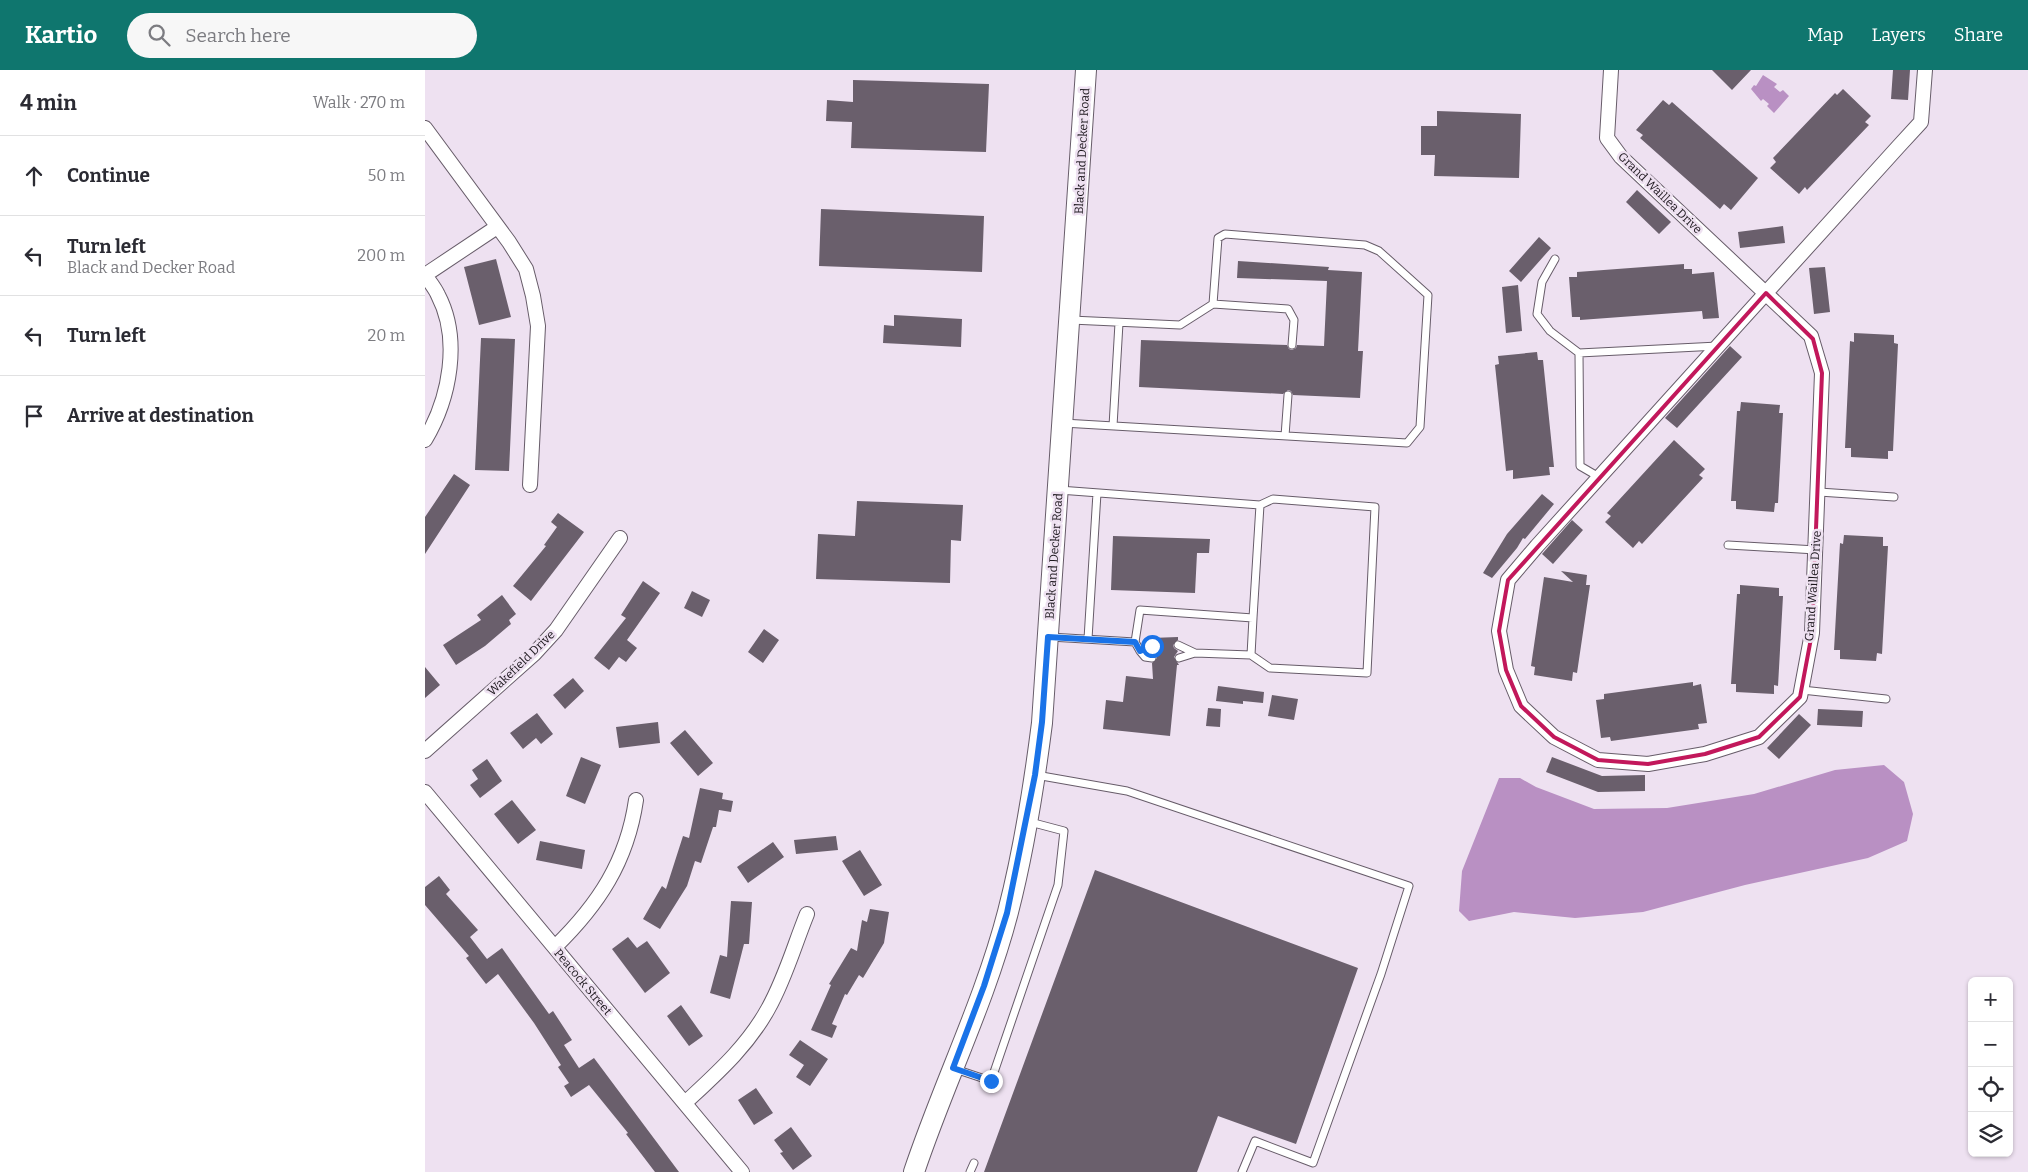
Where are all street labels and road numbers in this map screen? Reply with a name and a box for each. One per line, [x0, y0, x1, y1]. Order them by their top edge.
street label: Black and Decker Road [1072, 88, 1092, 214]
street label: Grand Waillea Drive [1615, 149, 1705, 237]
street label: Black and Decker Road [1043, 493, 1065, 619]
street label: Grand Waillea Drive [1802, 530, 1824, 642]
street label: Wakefield Drive [485, 627, 557, 699]
street label: Peacock Street [551, 946, 615, 1018]

